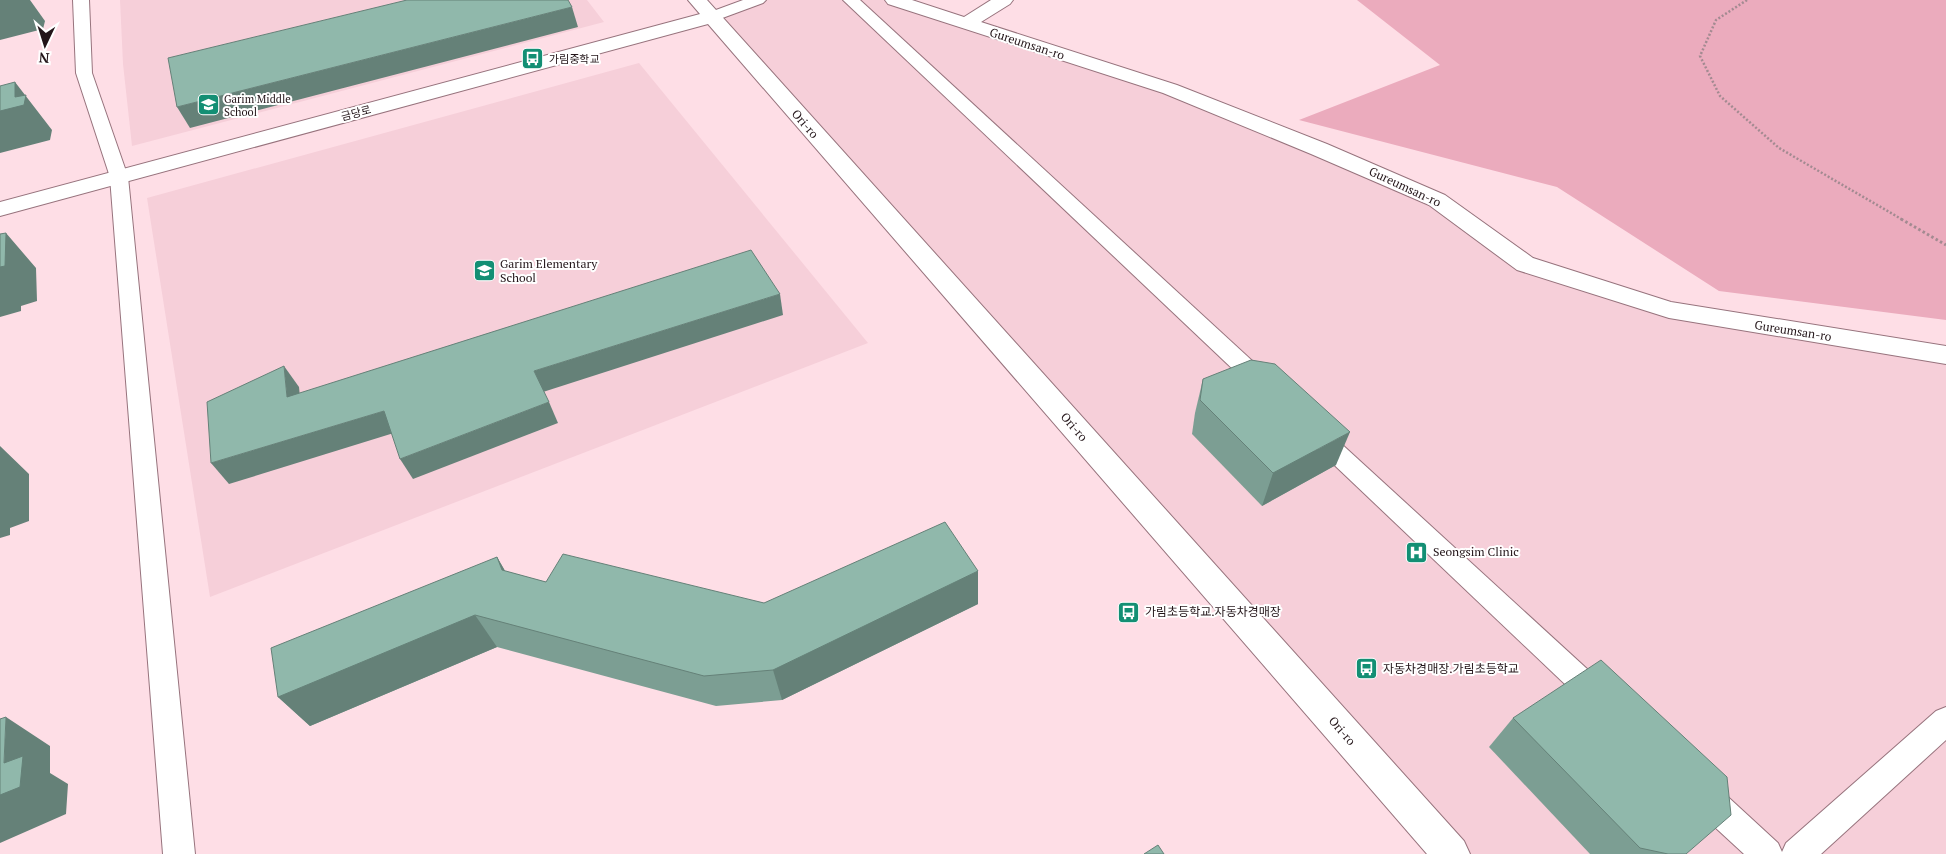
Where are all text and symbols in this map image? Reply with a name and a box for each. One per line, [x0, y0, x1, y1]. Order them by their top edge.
north arrow [20, 20, 70, 70]
street label: Gureumsan-ro [988, 24, 1067, 63]
bus stop icon: 가림중학교 [521, 47, 545, 71]
text: N [38, 49, 50, 68]
place label: 가림중학교 [549, 52, 600, 66]
place label: Garim Middle School [224, 92, 291, 119]
school or university icon: Garim Middle School [196, 93, 220, 117]
street label: 금당로 [340, 102, 372, 124]
street label: Ori-ro [789, 106, 822, 141]
street label: Gureumsan-ro [1367, 163, 1444, 210]
place label: Garim Elementary School [500, 256, 598, 285]
school or university icon: Garim Elementary School [472, 259, 496, 283]
street label: Gureumsan-ro [1754, 317, 1833, 344]
street label: Ori-ro [1058, 409, 1091, 444]
hospital icon: Seongsim Clinic [1405, 540, 1429, 564]
place label: Seongsim Clinic [1433, 544, 1519, 559]
bus stop icon: 가림초등학교.자동차경매장 [1117, 600, 1141, 624]
place label: 가림초등학교.자동차경매장 [1145, 604, 1281, 619]
bus stop icon: 자동차경매장.가림초등학교 [1355, 657, 1379, 681]
place label: 자동차경매장.가림초등학교 [1383, 661, 1519, 676]
street label: Ori-ro [1326, 713, 1359, 748]

